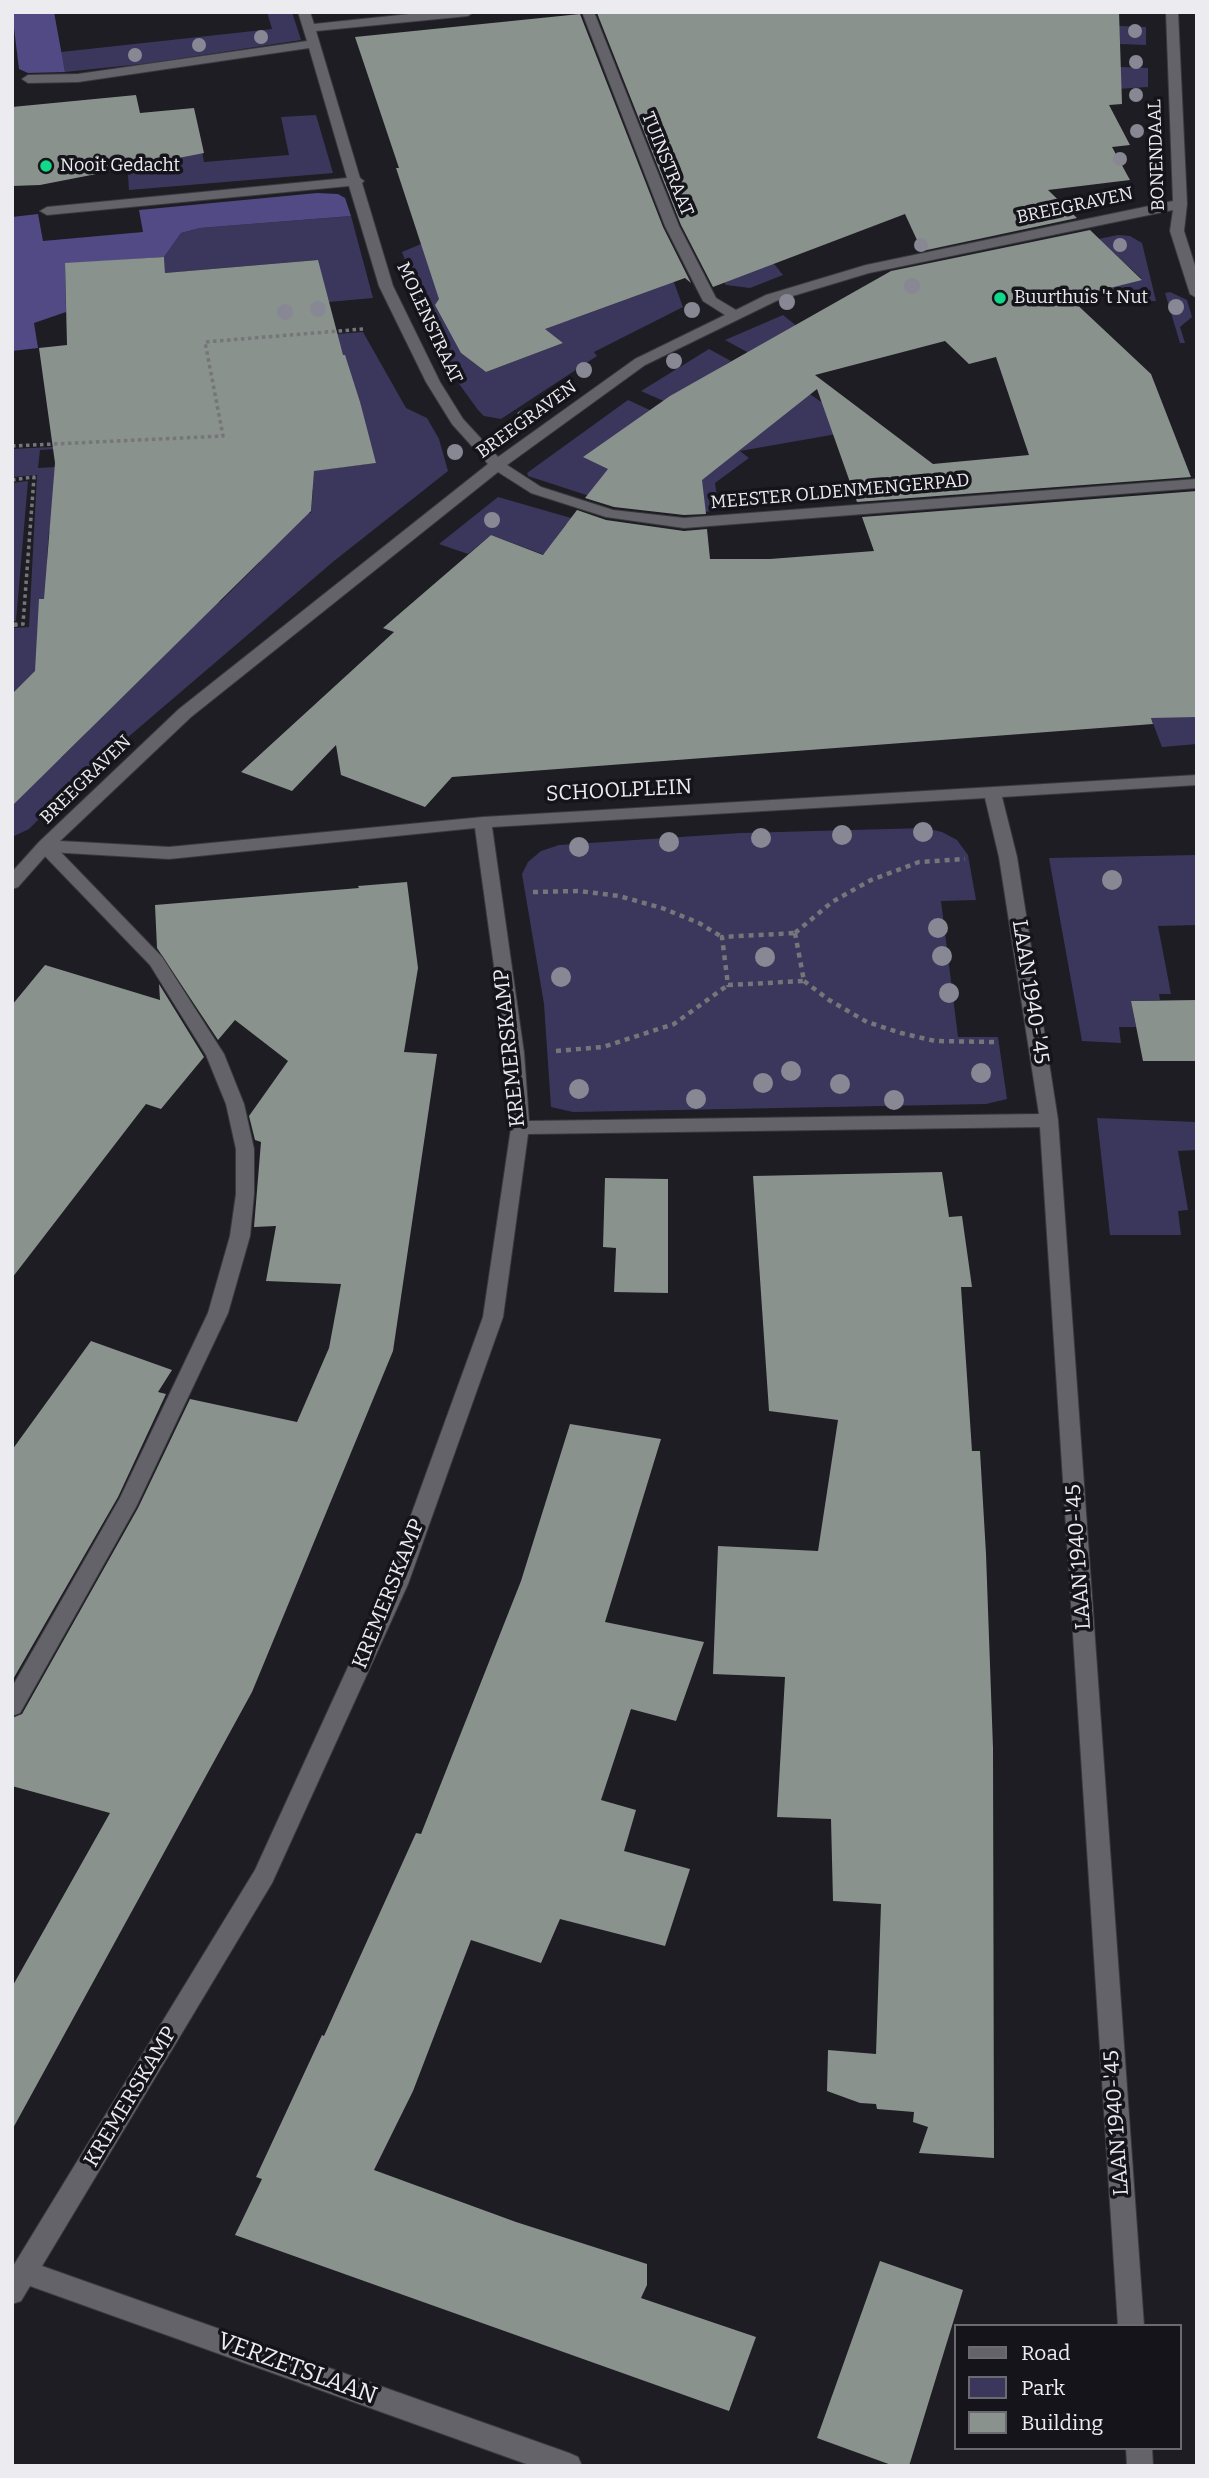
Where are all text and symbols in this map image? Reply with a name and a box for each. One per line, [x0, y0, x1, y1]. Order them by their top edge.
street label: BONENDAAL [1144, 99, 1170, 211]
street label: TUINSTRAAT [636, 109, 698, 219]
place label: Nooit Gedacht [60, 155, 180, 177]
marker: Nooit Gedacht [38, 158, 54, 174]
street label: BREEGRAVEN [1015, 183, 1135, 229]
street label: MOLENSTRAAT [392, 259, 466, 387]
place label: Buurthuis 't Nut [1014, 287, 1148, 309]
marker: Buurthuis 't Nut [992, 290, 1008, 306]
street label: BREEGRAVEN [473, 376, 581, 464]
street label: MEESTER OLDENMENGERPAD [710, 470, 970, 514]
street label: BREEGRAVEN [36, 731, 136, 829]
street label: SCHOOLPLEIN [545, 775, 693, 807]
street label: LAAN 1940-'45 [1006, 918, 1054, 1066]
street label: KREMERSKAMP [489, 968, 531, 1128]
street label: LAAN 1940-'45 [1061, 1483, 1097, 1631]
street label: KREMERSKAMP [348, 1516, 430, 1672]
street label: KREMERSKAMP [79, 2022, 183, 2172]
street label: LAAN 1940-'45 [1099, 2049, 1135, 2197]
legend [954, 2324, 1181, 2450]
street label: VERZETSLAAN [213, 2327, 381, 2411]
text: Road [1021, 2340, 1070, 2366]
text: Park [1021, 2375, 1065, 2401]
text: Building [1021, 2410, 1103, 2436]

